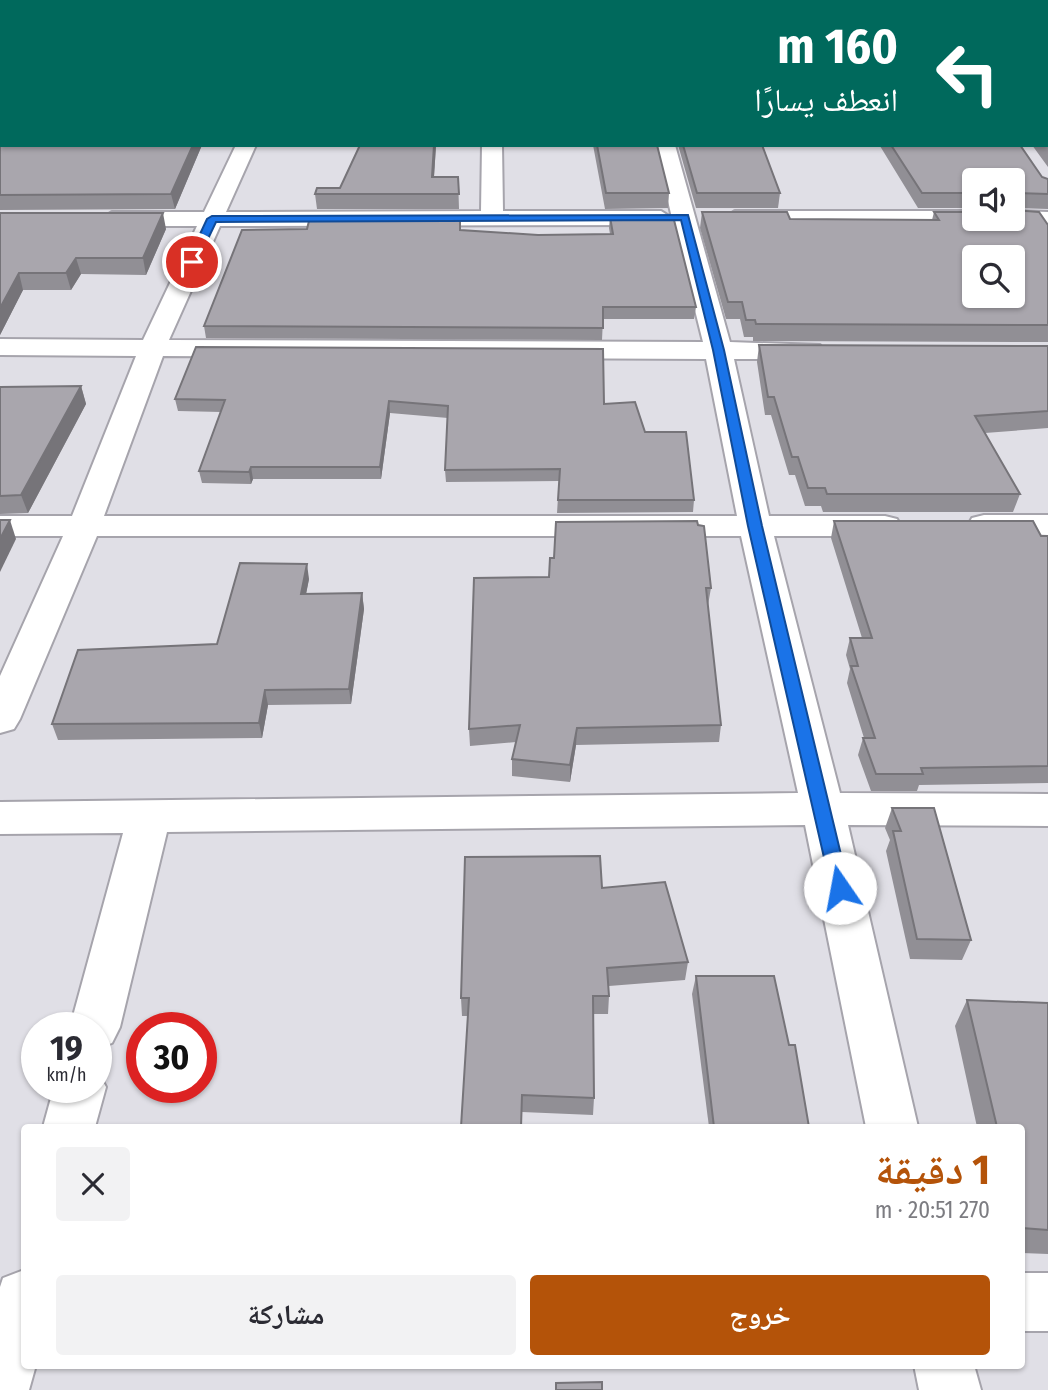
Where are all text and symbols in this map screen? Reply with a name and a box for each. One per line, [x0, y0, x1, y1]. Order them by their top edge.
text: 160 m [777, 17, 898, 76]
icon: left [922, 28, 1013, 119]
text: انعطف يسارًا [754, 81, 898, 119]
map controls [962, 168, 1025, 308]
button: sound [962, 168, 1025, 231]
pin [162, 232, 222, 292]
icon: arrive [173, 243, 211, 281]
button: search [962, 245, 1025, 308]
position arrow [803, 851, 877, 925]
speed limit sign: 30 [126, 1012, 217, 1103]
text: 19 [50, 1027, 83, 1069]
text: km/h [46, 1064, 87, 1086]
text: 1 دقيقة [875, 1145, 990, 1195]
button: close [56, 1147, 130, 1221]
text: 270 m · 20:51 [875, 1196, 990, 1224]
button: مشاركة [56, 1275, 516, 1355]
button: خروج [530, 1275, 990, 1355]

